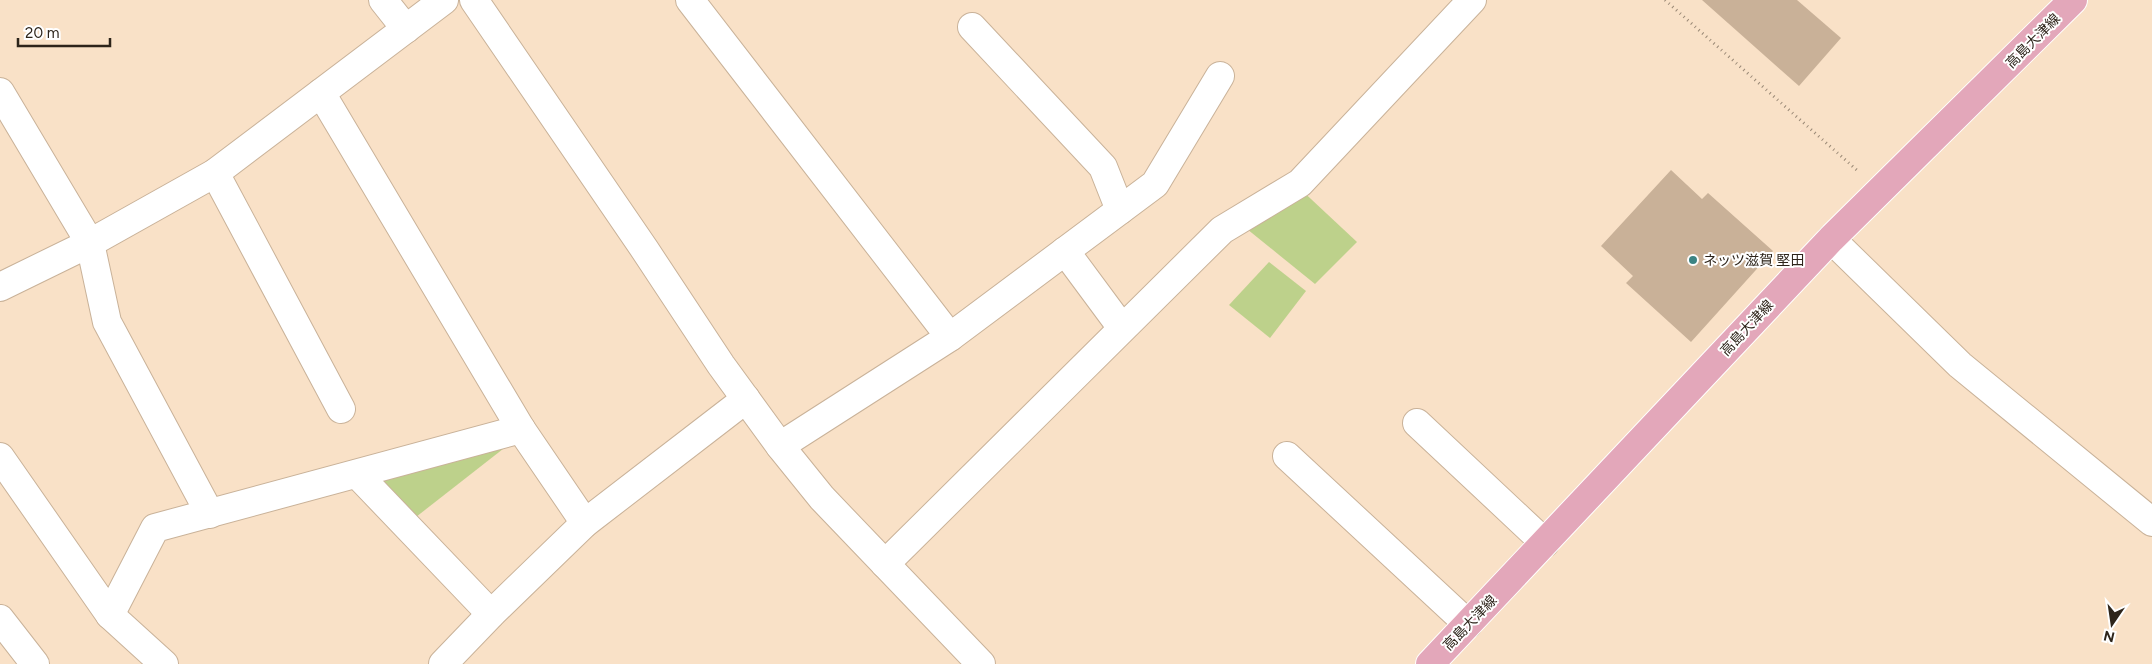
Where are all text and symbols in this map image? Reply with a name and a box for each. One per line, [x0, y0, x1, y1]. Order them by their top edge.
street label: 高島大津線 [2002, 10, 2064, 72]
scale bar [18, 15, 110, 47]
text: 20 m [25, 24, 59, 42]
place label: ネッツ滋賀 堅田 [1703, 252, 1804, 269]
marker: ネッツ滋賀 堅田 [1687, 254, 1699, 266]
street label: 高島大津線 [1717, 297, 1777, 359]
street label: 高島大津線 [1440, 592, 1500, 654]
north arrow [2087, 599, 2137, 649]
text: N [2102, 627, 2116, 646]

